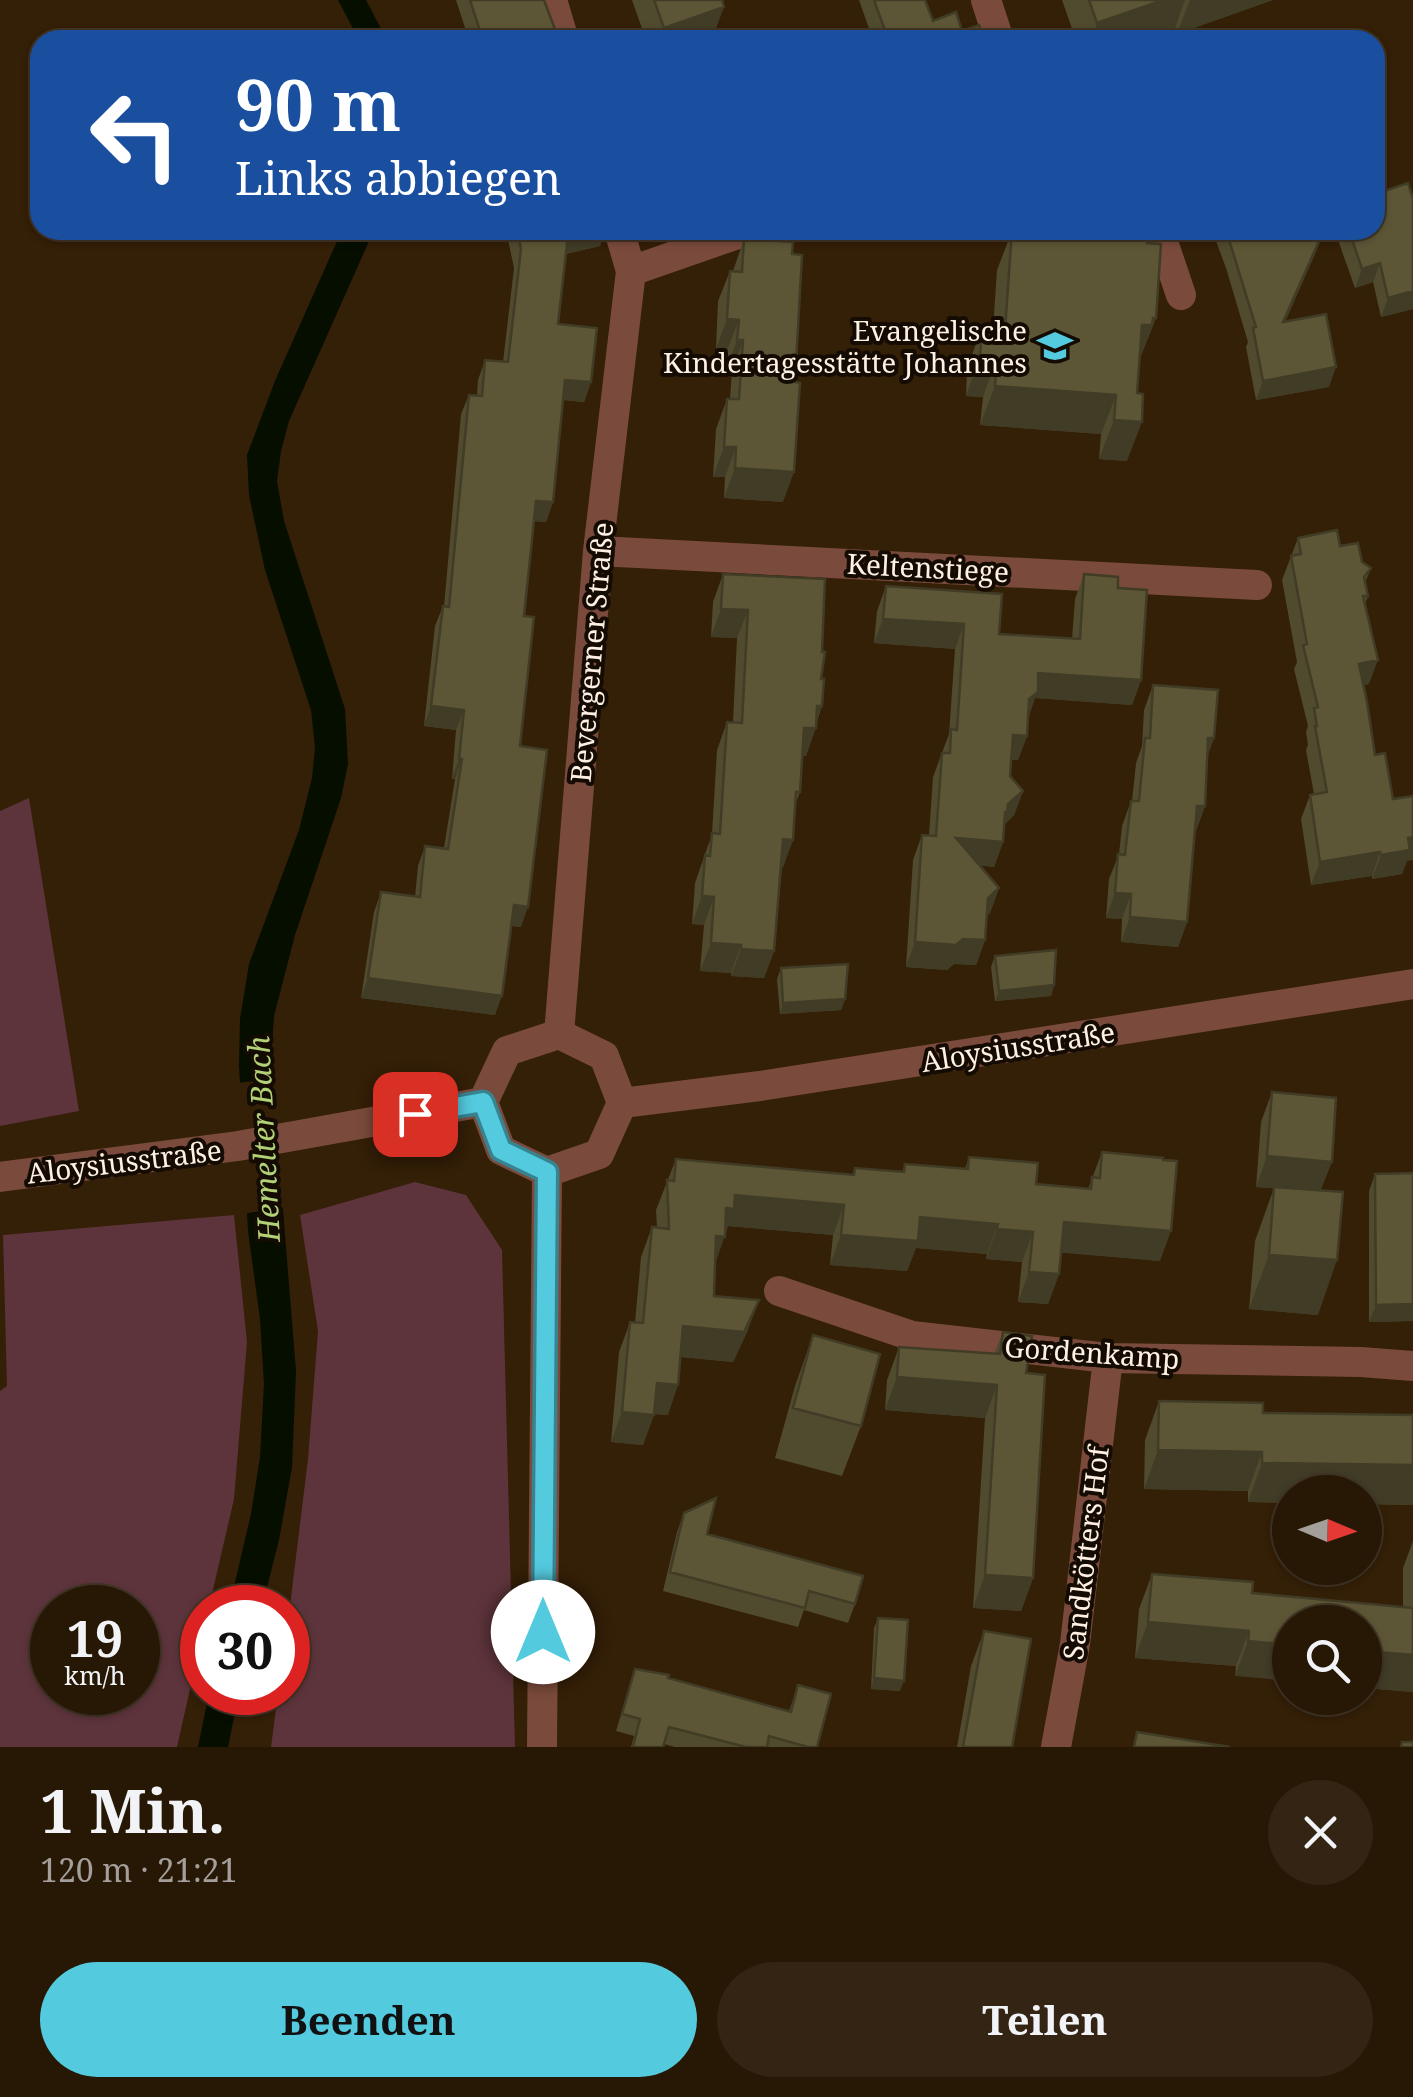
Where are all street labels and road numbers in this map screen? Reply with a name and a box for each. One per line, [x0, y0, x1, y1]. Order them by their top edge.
street label: Bevergerner Straße [561, 520, 621, 784]
street label: Keltenstiege [846, 544, 1010, 590]
street label: Aloysiusstraße [918, 1012, 1118, 1080]
street label: Aloysiusstraße [25, 1130, 223, 1192]
street label: Gordenkamp [1003, 1327, 1181, 1377]
street label: Sandkötters Hof [1053, 1441, 1117, 1662]

